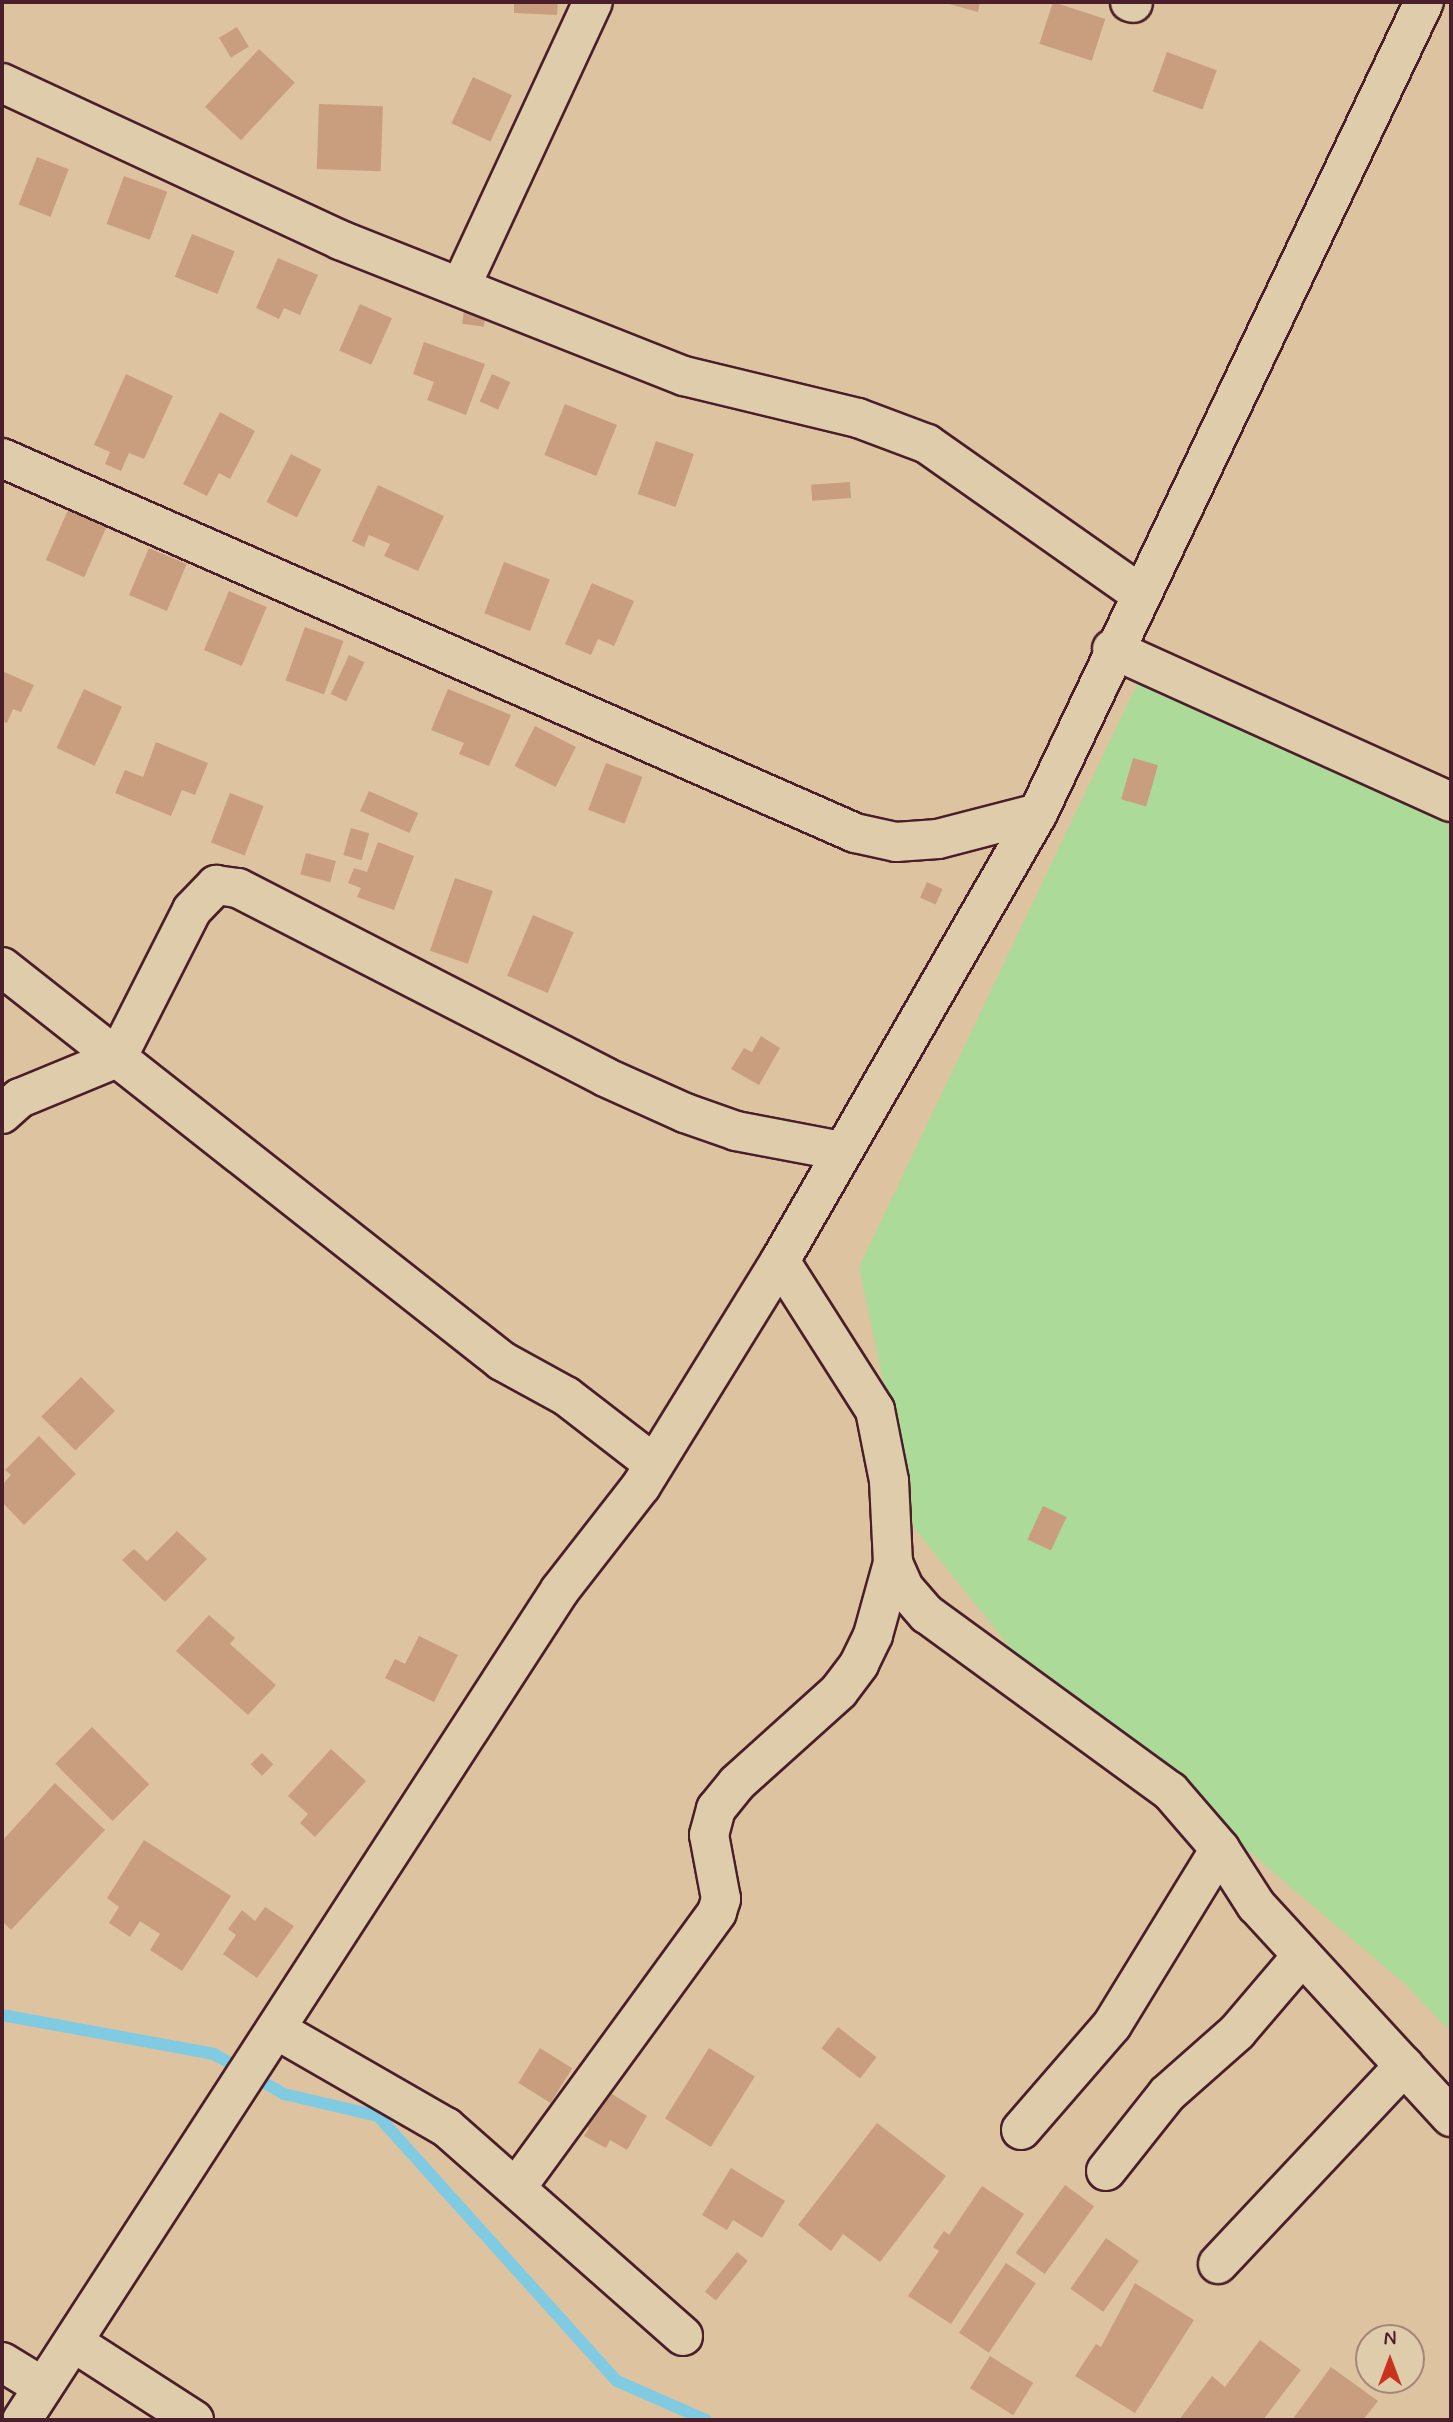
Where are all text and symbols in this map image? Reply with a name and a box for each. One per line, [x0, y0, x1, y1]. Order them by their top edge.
north arrow [1355, 2324, 1425, 2394]
text: N [1384, 2327, 1396, 2352]

